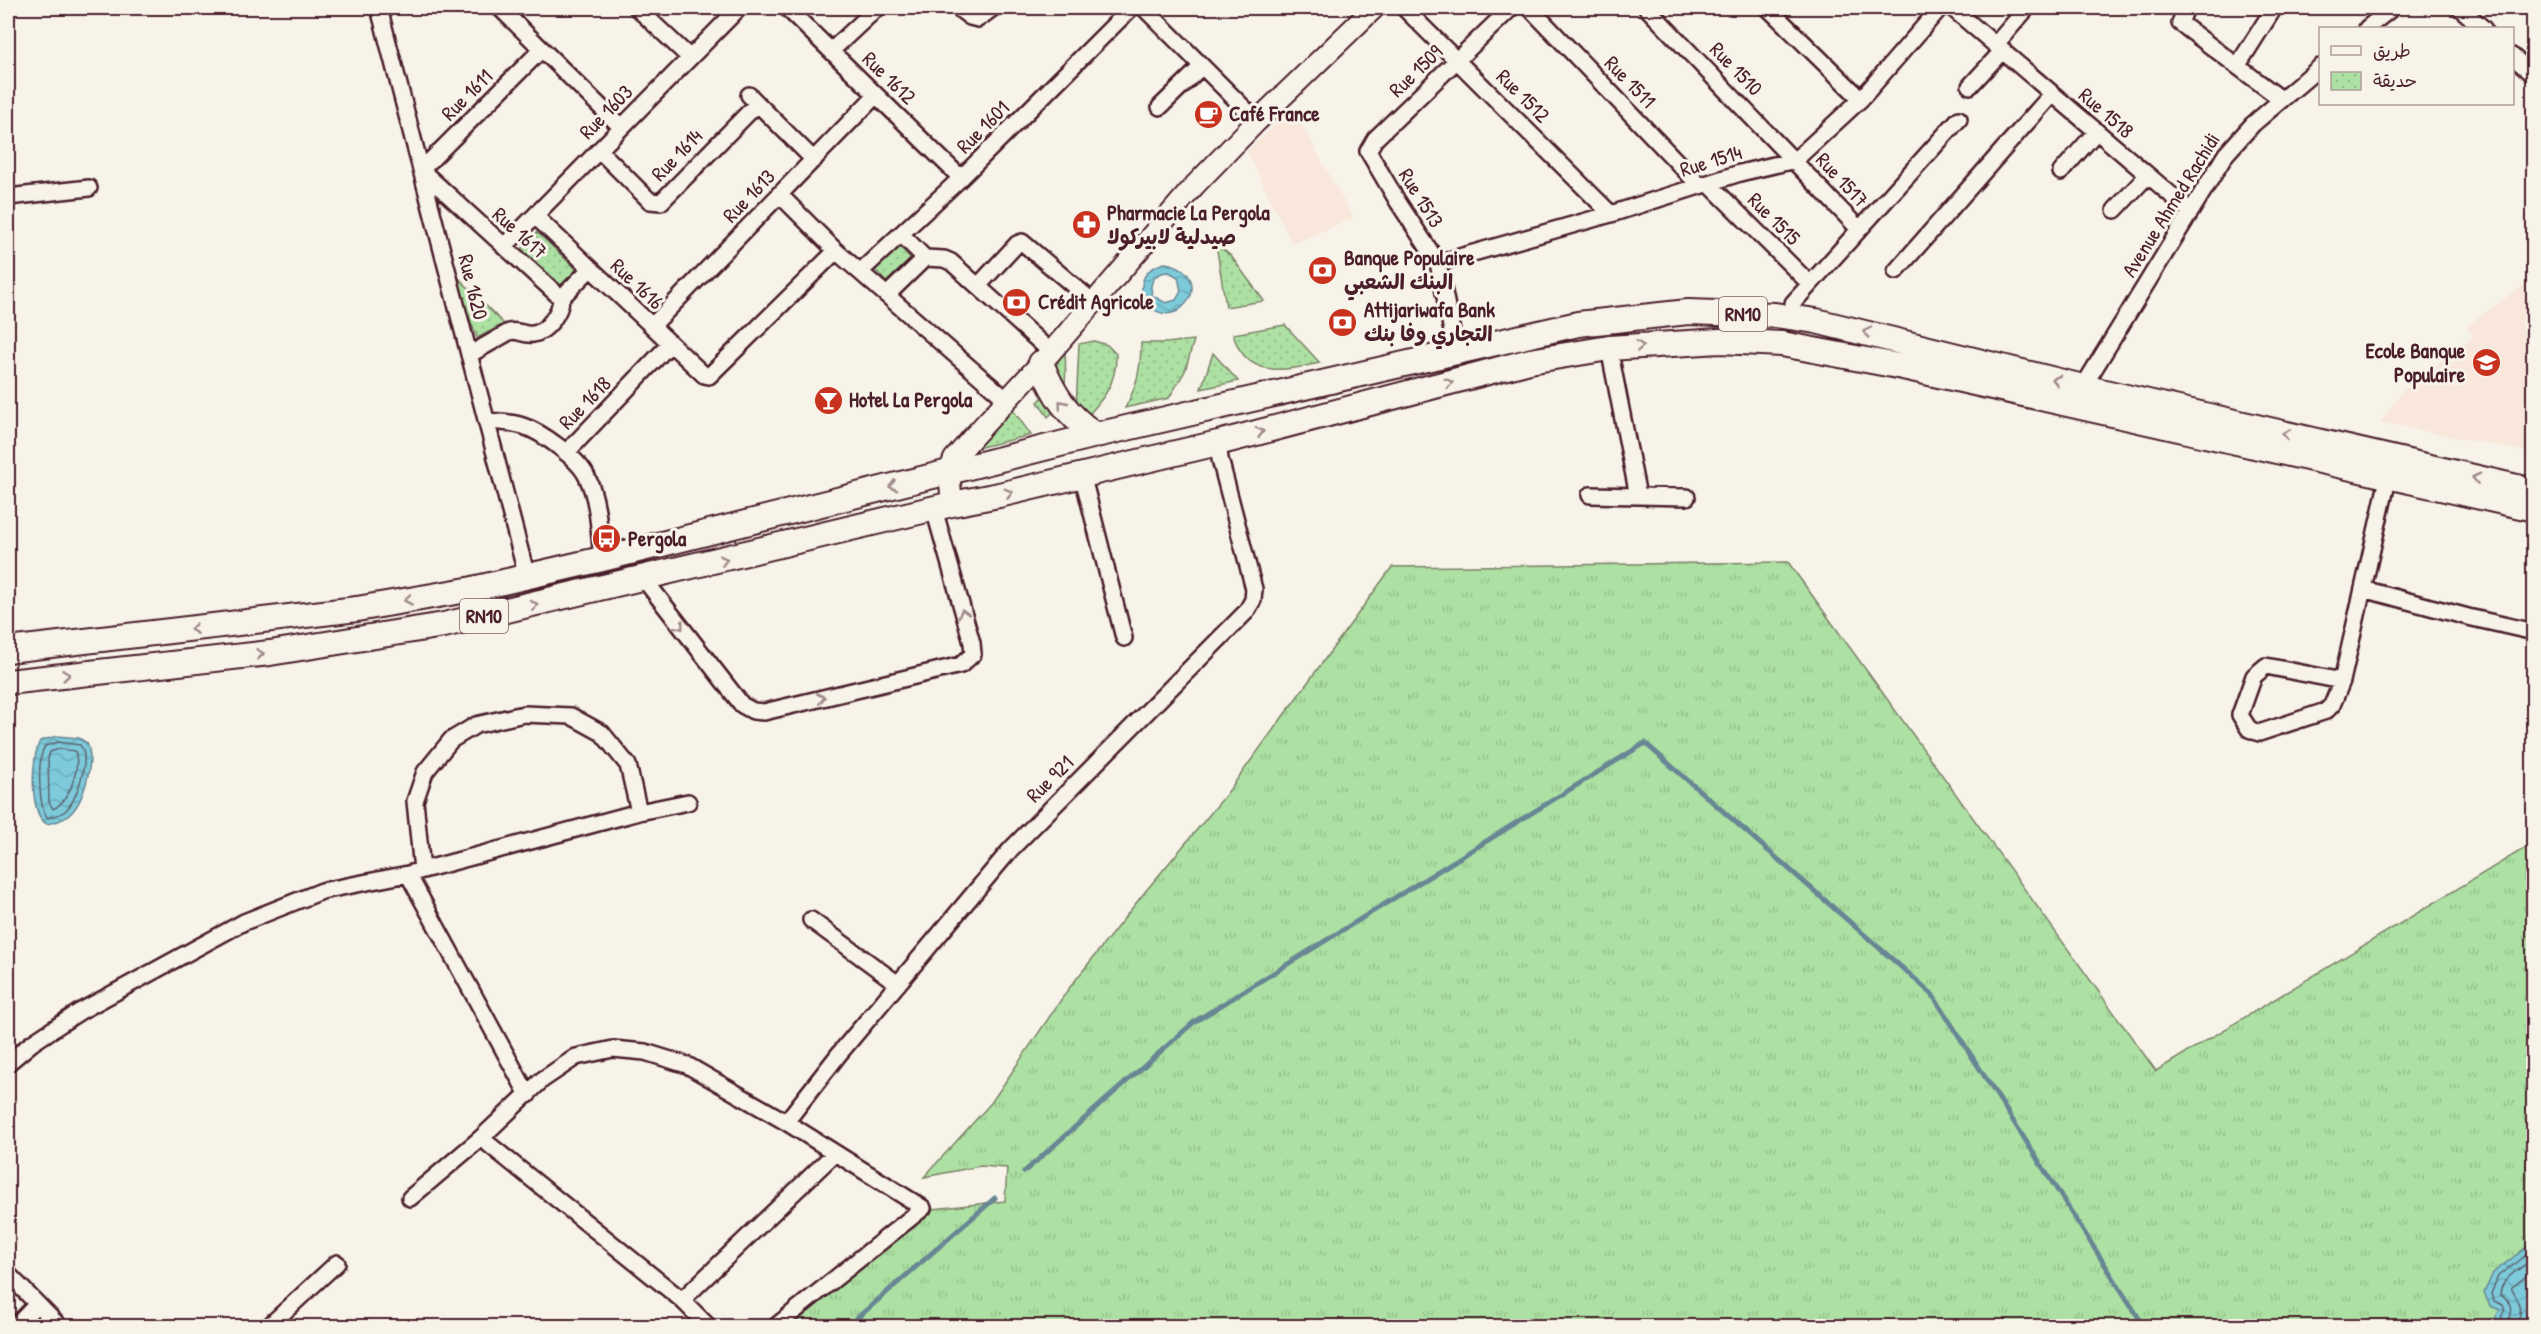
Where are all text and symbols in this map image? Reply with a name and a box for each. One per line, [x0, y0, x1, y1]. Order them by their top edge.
legend [2319, 27, 2514, 105]
street label: Rue 1510 [1703, 35, 1769, 102]
street label: Rue 1509 [1382, 38, 1449, 104]
text: طريق [2373, 38, 2411, 63]
street label: Rue 1612 [856, 45, 923, 111]
street label: Rue 1511 [1598, 49, 1663, 114]
street label: Rue 1611 [434, 62, 499, 127]
street label: Rue 1512 [1490, 62, 1557, 129]
text: حديقة [2373, 68, 2417, 93]
street label: Rue 1603 [572, 78, 639, 145]
street label: Rue 1518 [2073, 81, 2140, 145]
street label: Rue 1601 [950, 94, 1016, 160]
cafe icon: Café France [1192, 98, 1224, 130]
place label: Café France [1229, 99, 1320, 128]
street label: Rue 1614 [644, 122, 709, 187]
street label: Avenue Ahmed Rachidi [2115, 127, 2227, 282]
street label: Rue 1514 [1676, 137, 1745, 184]
street label: Rue 1517 [1809, 146, 1875, 214]
street label: Rue 1613 [716, 163, 781, 229]
street label: Rue 1513 [1392, 163, 1451, 233]
street label: Rue 1515 [1741, 186, 1807, 252]
place label: Pharmacie La Pergola صيدلية لابيركولا [1107, 198, 1271, 251]
street label: Rue 1617 [486, 200, 554, 265]
pharmacy icon: Pharmacie La Pergola صيدلية لابيركولا [1070, 209, 1102, 241]
place label: Banque Populaire البنك الشعبي [1344, 243, 1475, 301]
street label: Rue 1620 [451, 251, 496, 323]
street label: Rue 1616 [604, 251, 670, 316]
bank icon: Banque Populaire البنك الشعبي [1307, 254, 1339, 286]
bank icon: Crédit Agricole [1001, 286, 1033, 318]
place label: Crédit Agricole [1038, 287, 1154, 317]
place label: Attijariwafa Bank التجاري وفا بنك [1364, 295, 1495, 350]
road number: RN10 [1719, 297, 1767, 331]
bank icon: Attijariwafa Bank التجاري وفا بنك [1327, 306, 1359, 338]
one-way arrow [1862, 326, 1872, 339]
place label: Ecole Banque Populaire [2365, 336, 2466, 390]
one-way arrow [1635, 340, 1644, 353]
school or university icon: Ecole Banque Populaire [2470, 347, 2502, 379]
street label: Rue 1618 [552, 370, 617, 436]
one-way arrow [2051, 374, 2061, 387]
one-way arrow [1444, 377, 1454, 390]
bar icon: Hotel La Pergola [812, 384, 844, 416]
place label: Hotel La Pergola [849, 385, 973, 415]
one-way arrow [1058, 400, 1069, 411]
one-way arrow [1254, 427, 1265, 439]
one-way arrow [2282, 429, 2292, 442]
one-way arrow [2472, 472, 2482, 485]
one-way arrow [888, 479, 898, 492]
one-way arrow [1004, 487, 1014, 500]
bus stop icon: Pergola [591, 523, 623, 555]
place label: Pergola [628, 524, 687, 554]
one-way arrow [718, 554, 728, 567]
one-way arrow [403, 593, 413, 606]
road number: RN10 [460, 599, 508, 633]
one-way arrow [529, 599, 539, 612]
one-way arrow [958, 608, 970, 619]
one-way arrow [672, 619, 683, 630]
one-way arrow [189, 622, 198, 634]
one-way arrow [255, 648, 264, 661]
one-way arrow [61, 669, 70, 681]
one-way arrow [816, 693, 826, 706]
street label: Rue 921 [1019, 748, 1080, 809]

